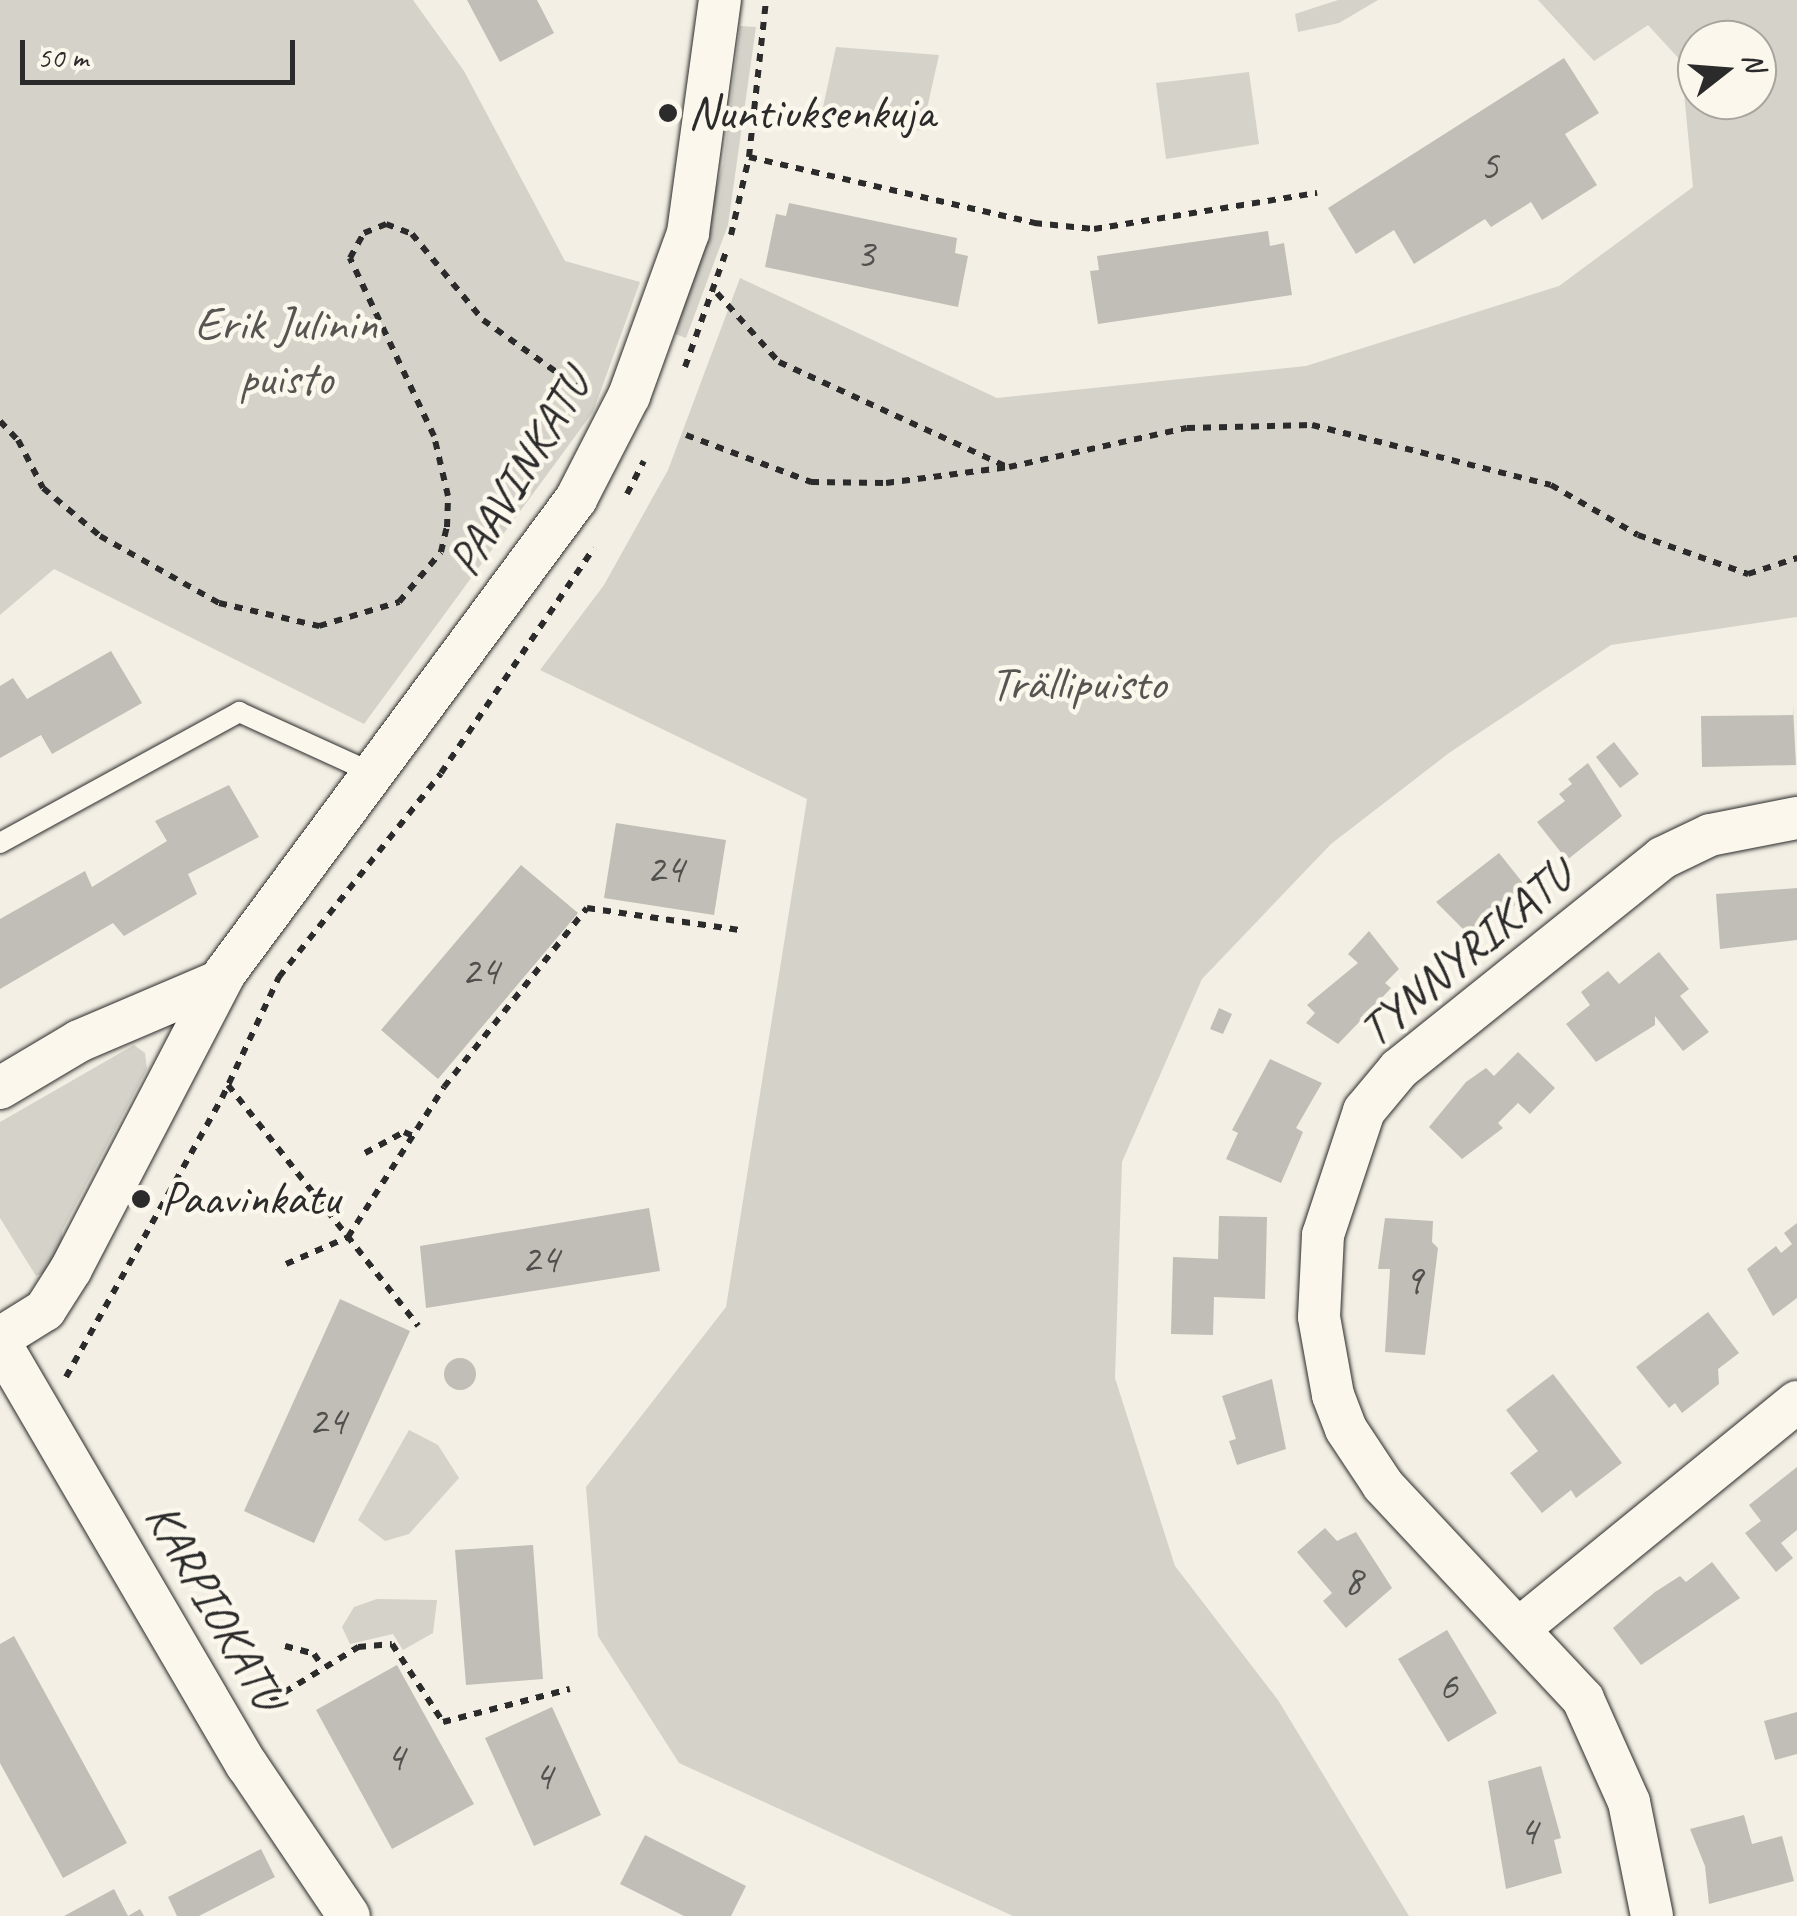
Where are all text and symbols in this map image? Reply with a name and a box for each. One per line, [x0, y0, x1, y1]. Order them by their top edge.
scale bar [25, 20, 300, 82]
north arrow [1677, 20, 1777, 120]
text: 50 m [37, 38, 88, 76]
text: N [1735, 48, 1774, 75]
place label: Nuntiuksenkuja [688, 84, 935, 142]
marker: Nuntiuksenkuja [657, 102, 679, 124]
house number: 5 [1480, 141, 1498, 191]
house number: 3 [856, 229, 874, 279]
park label: Erik Julinin puisto [195, 294, 377, 407]
street label: PAAVINKATU [435, 360, 603, 586]
park label: Trällipuisto [990, 655, 1166, 713]
house number: 24 [646, 844, 684, 894]
street label: TYNNYRIKATU [1347, 847, 1583, 1059]
house number: 24 [461, 946, 499, 996]
place label: Paavinkatu [161, 1170, 340, 1228]
marker: Paavinkatu [130, 1188, 152, 1210]
house number: 24 [521, 1234, 559, 1284]
house number: 9 [1404, 1255, 1422, 1305]
house number: 24 [308, 1396, 346, 1446]
street label: KARPIOKATU [133, 1493, 297, 1719]
house number: 8 [1344, 1556, 1362, 1606]
house number: 6 [1439, 1661, 1457, 1711]
house number: 4 [386, 1732, 404, 1782]
house number: 4 [534, 1751, 552, 1801]
house number: 4 [1519, 1806, 1537, 1856]

